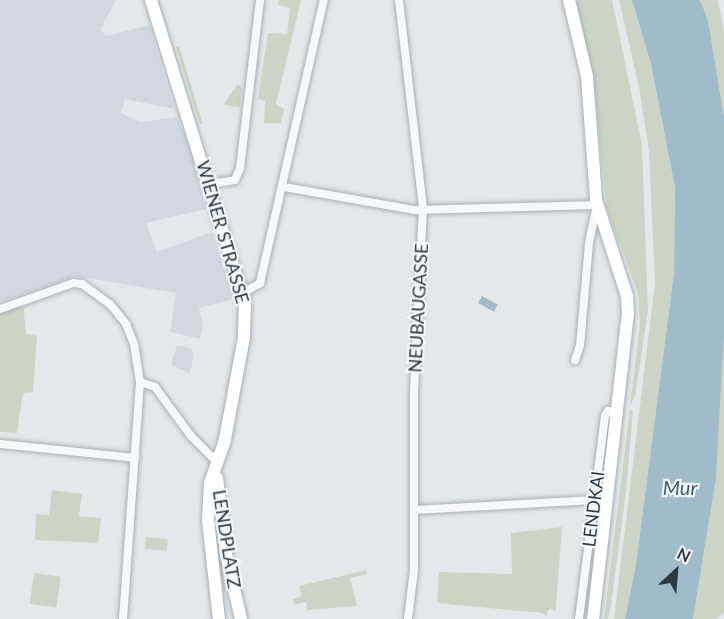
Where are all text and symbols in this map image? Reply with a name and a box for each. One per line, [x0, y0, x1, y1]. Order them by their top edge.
street label: WIENER STRASSE [192, 158, 254, 306]
street label: NEUBAUGASSE [404, 243, 432, 373]
street label: LENDKAI [578, 470, 608, 548]
water label: Mur [663, 475, 697, 499]
street label: LENDPLATZ [209, 488, 245, 590]
north arrow [646, 541, 706, 601]
text: N [674, 543, 694, 566]

